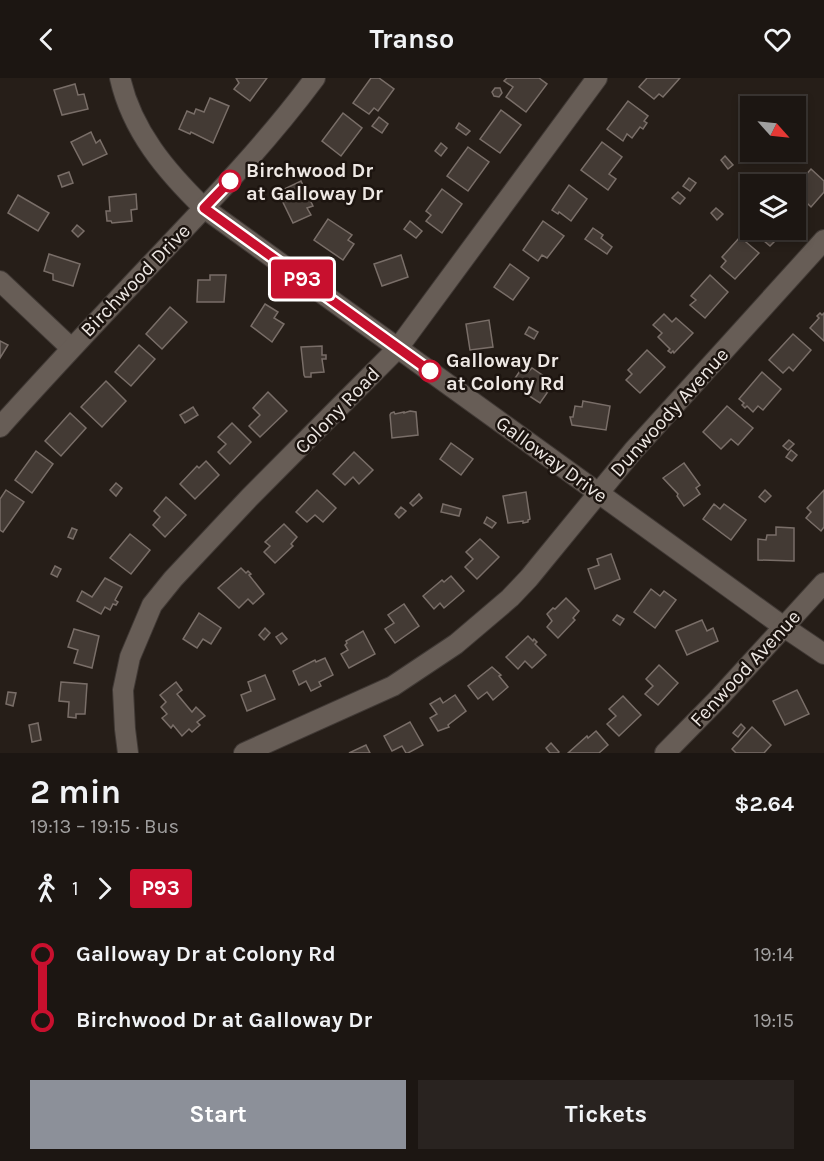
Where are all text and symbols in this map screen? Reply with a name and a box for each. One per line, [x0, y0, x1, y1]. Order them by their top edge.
icon: back [30, 23, 63, 56]
text: Transo [370, 23, 454, 55]
icon: heart [761, 23, 794, 56]
north arrow [740, 96, 806, 162]
map controls [740, 96, 806, 240]
place label: Birchwood Dr at Galloway Dr [246, 159, 383, 205]
marker: Birchwood Dr at Galloway Dr [219, 170, 241, 192]
button: layers [740, 174, 806, 240]
street label: Birchwood Drive [76, 219, 195, 341]
line badge: P93 [268, 260, 336, 298]
text: P93 [283, 267, 321, 291]
street label: Dunwoody Avenue [605, 343, 733, 482]
place label: Galloway Dr at Colony Rd [446, 349, 565, 395]
marker: Galloway Dr at Colony Rd [419, 360, 441, 382]
street label: Colony Road [290, 362, 384, 459]
street label: Galloway Drive [491, 411, 612, 508]
street label: Fenwood Avenue [685, 605, 805, 731]
text: 2 min [30, 773, 121, 811]
text: $2.64 [734, 791, 794, 817]
text: 19:13 – 19:15 · Bus [30, 815, 179, 838]
icon: walk [30, 872, 63, 905]
icon: forward [88, 872, 121, 905]
text: P93 [142, 876, 180, 900]
text: 1 [72, 877, 79, 900]
text: Galloway Dr at Colony Rd [76, 941, 336, 967]
text: 19:14 [753, 943, 794, 966]
text: Birchwood Dr at Galloway Dr [76, 1007, 372, 1033]
text: 19:15 [753, 1009, 794, 1032]
button: Start [30, 1080, 406, 1149]
button: Tickets [418, 1080, 794, 1149]

